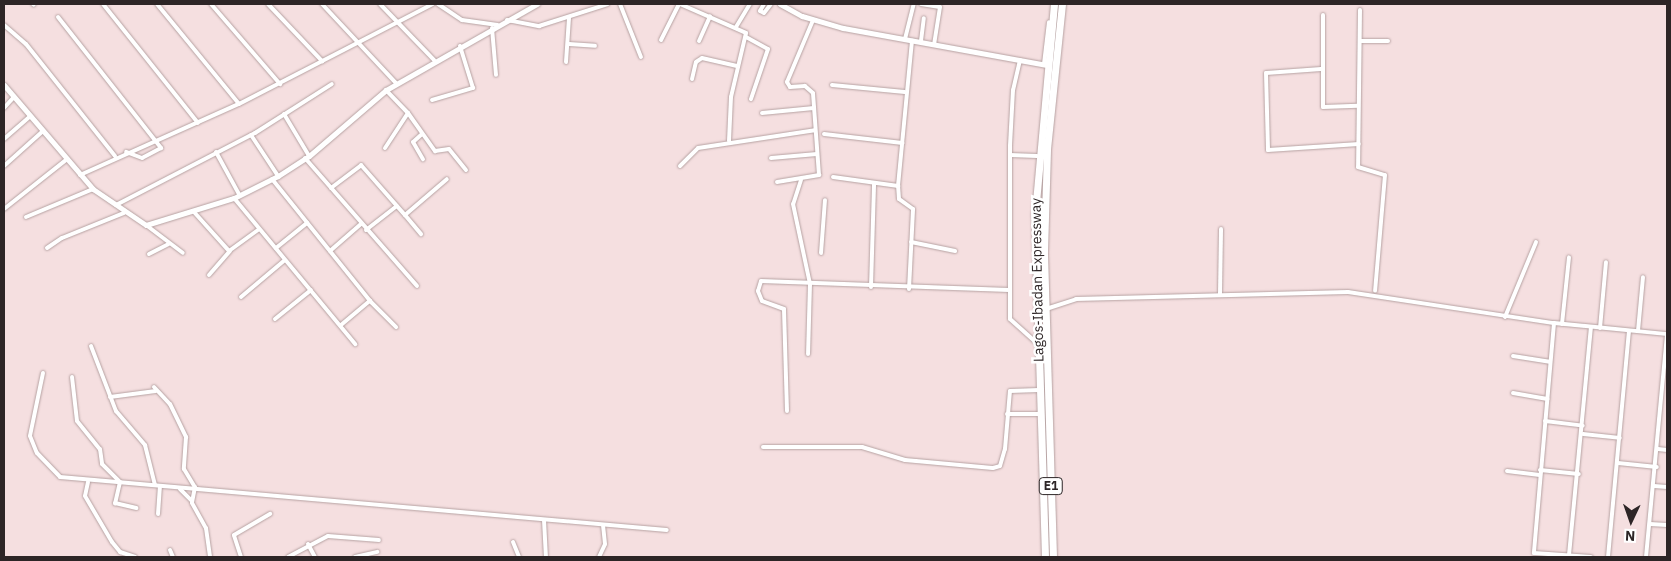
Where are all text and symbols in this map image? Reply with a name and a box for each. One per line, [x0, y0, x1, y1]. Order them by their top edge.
street label: Lagos-Ibadan Expressway [1027, 198, 1047, 362]
road number: E1 [1038, 476, 1064, 496]
north arrow [1606, 496, 1656, 546]
text: N [1625, 527, 1636, 545]

